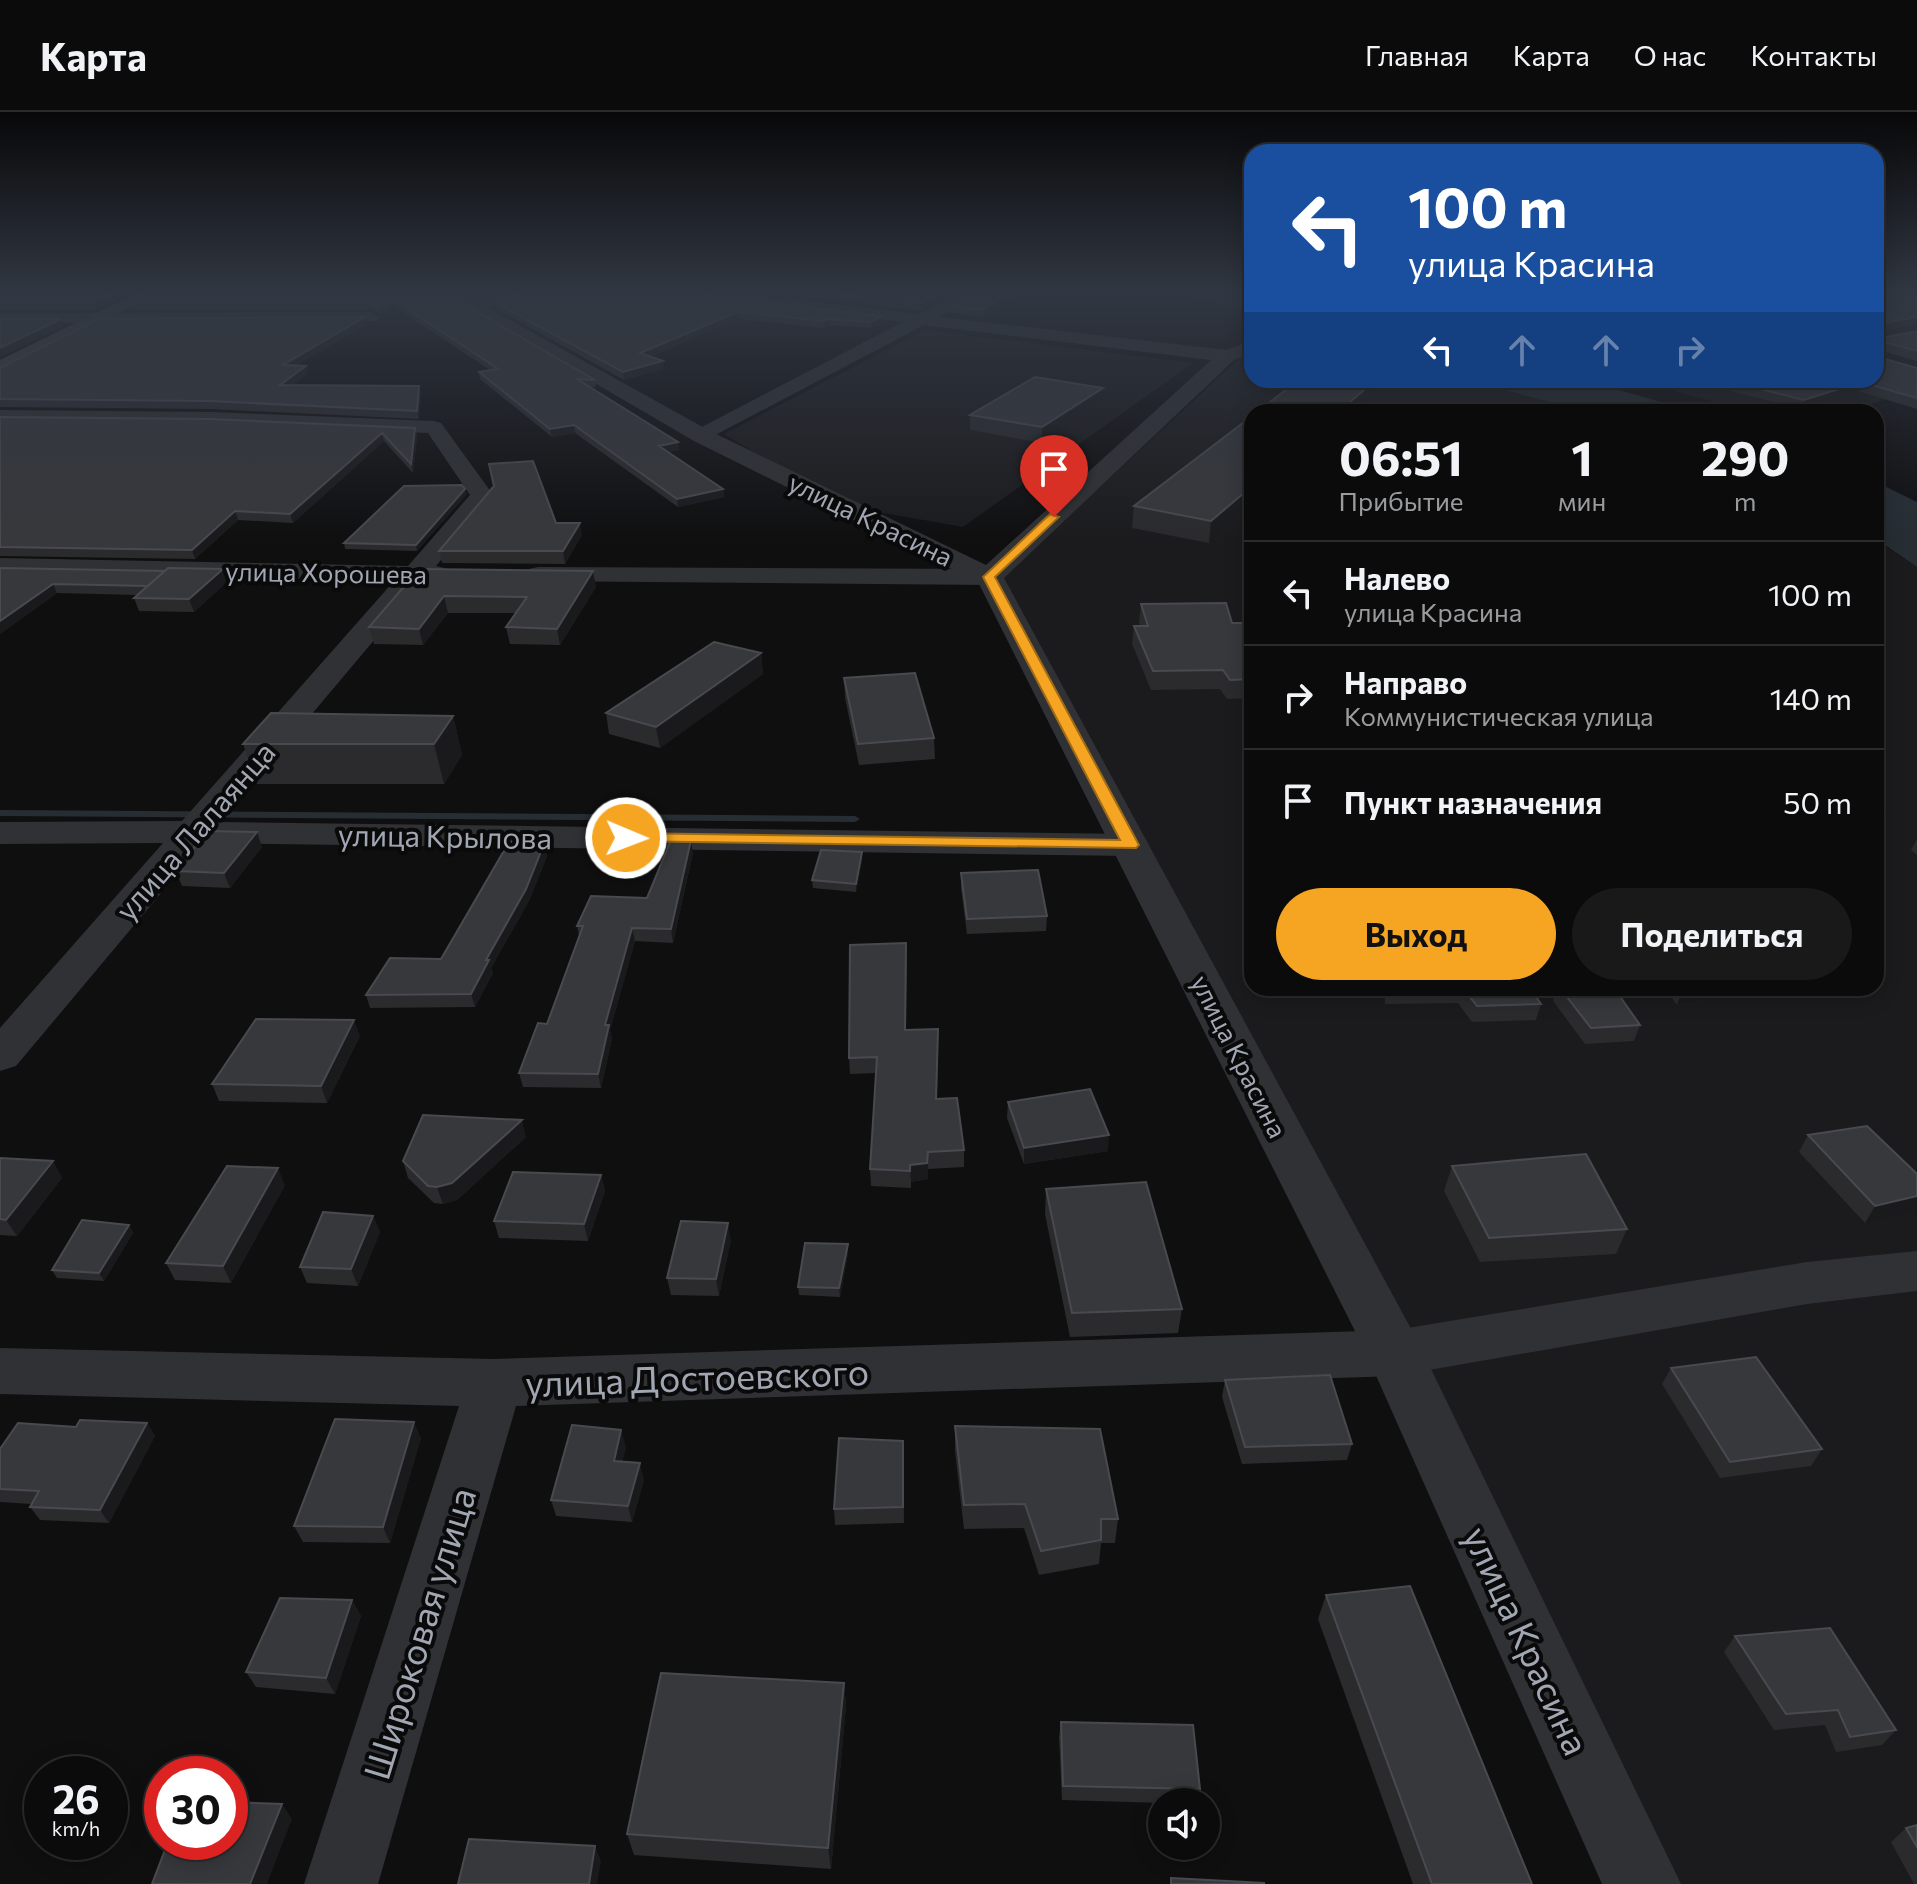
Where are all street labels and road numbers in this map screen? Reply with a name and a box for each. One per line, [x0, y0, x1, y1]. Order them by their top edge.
street label: улица Красина [784, 466, 958, 572]
street label: улица Хорошева [225, 555, 427, 589]
street label: улица Лалаянца [106, 733, 282, 927]
street label: улица Крылова [338, 815, 552, 855]
street label: улица Красина [1186, 970, 1294, 1142]
street label: улица Достоевского [524, 1348, 870, 1404]
street label: Широковая улица [353, 1482, 483, 1784]
street label: улица Красина [1456, 1519, 1600, 1761]

